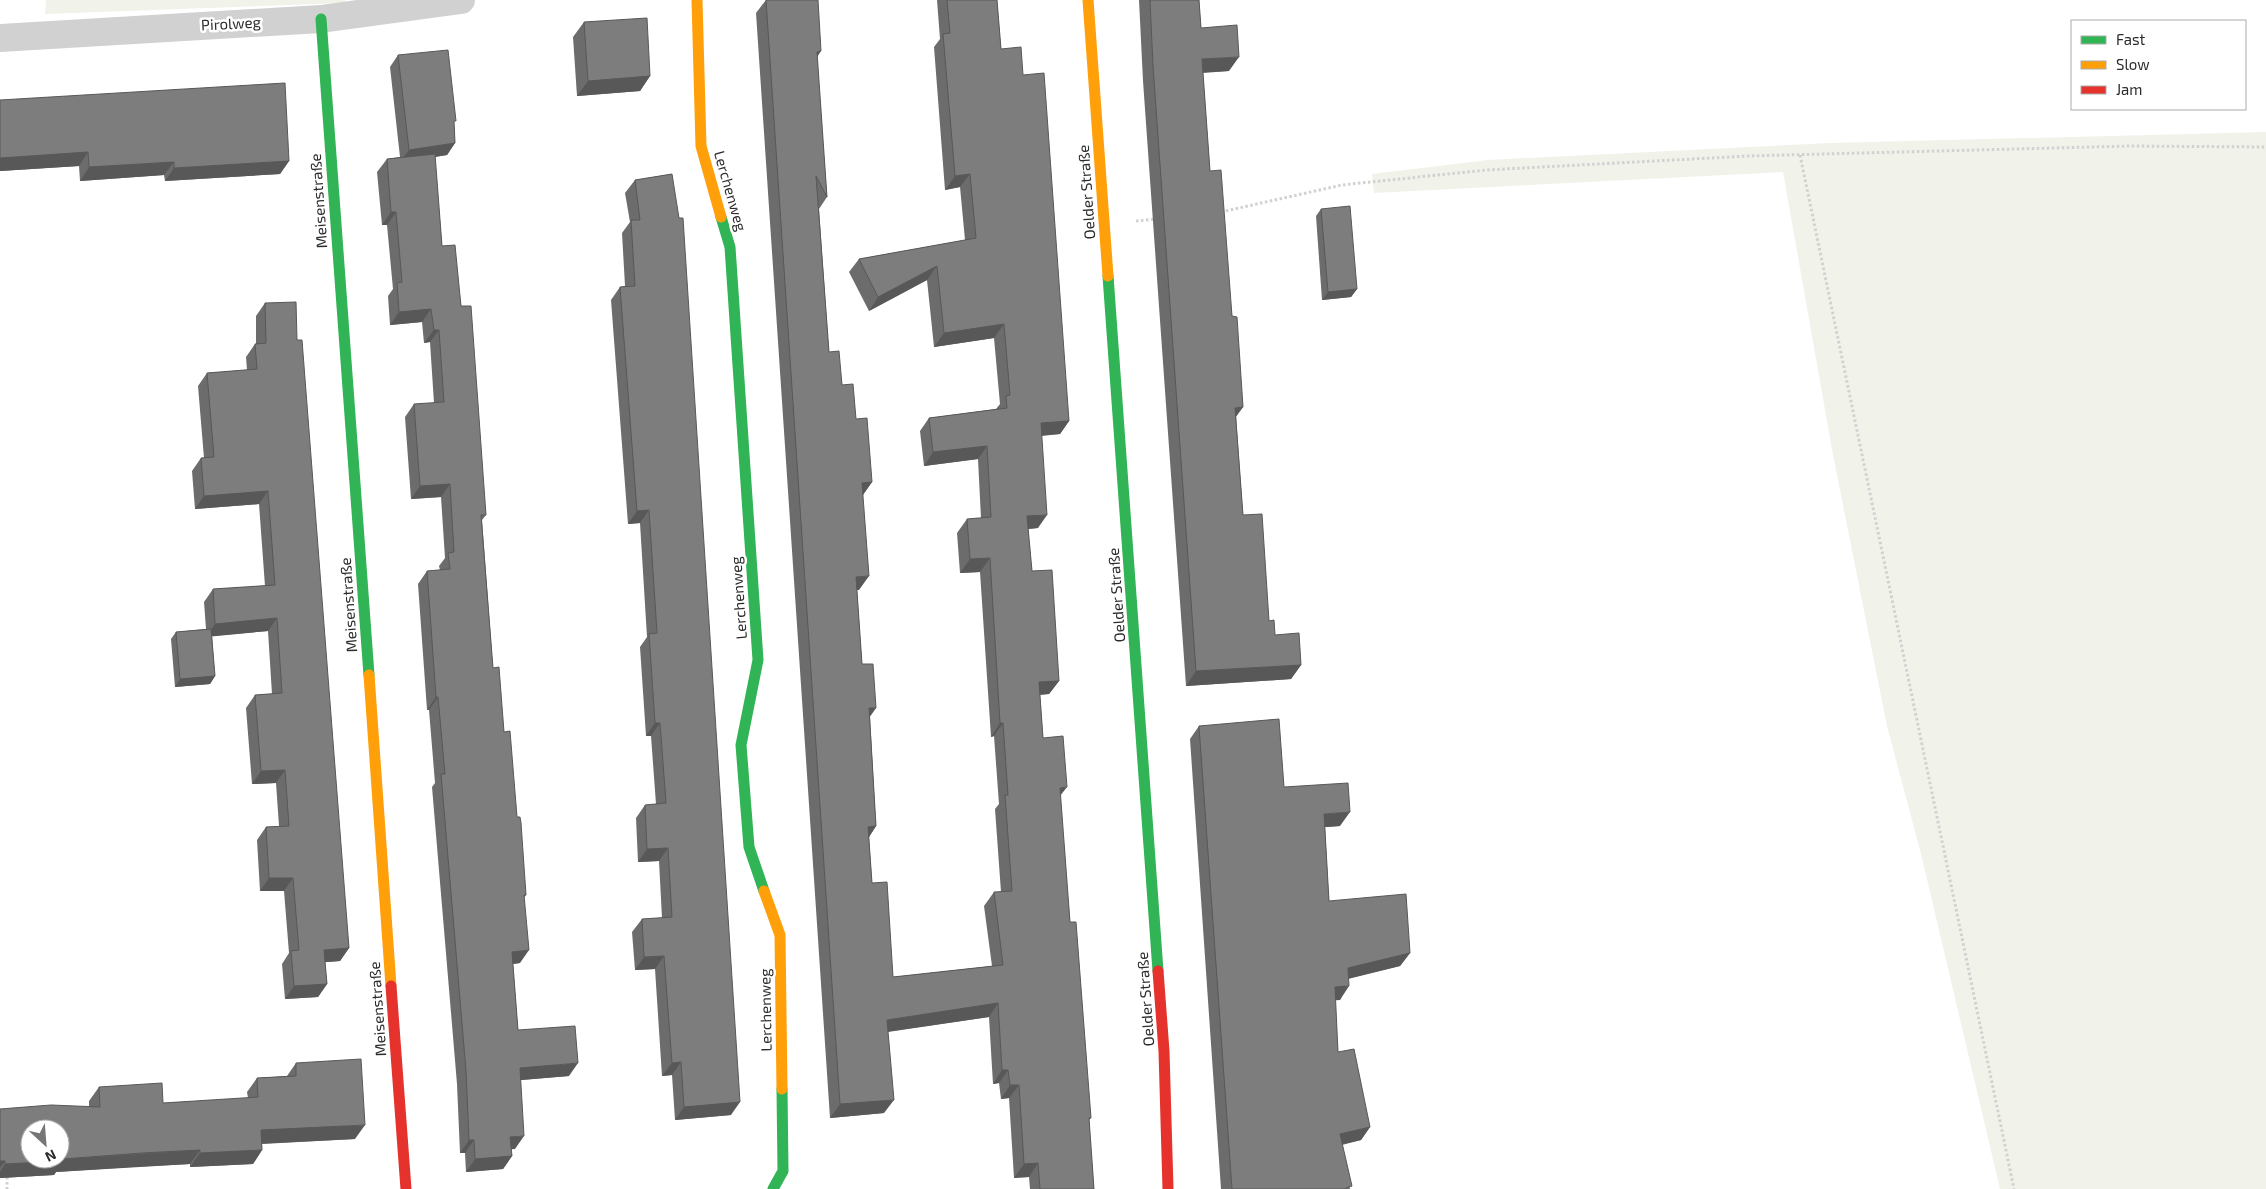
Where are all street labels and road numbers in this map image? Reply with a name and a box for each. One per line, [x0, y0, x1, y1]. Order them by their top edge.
street label: Pirolweg [201, 12, 262, 34]
street label: Oelder Straße [1074, 144, 1098, 240]
street label: Lerchenweg [711, 148, 751, 234]
street label: Meisenstraße [306, 153, 330, 249]
street label: Oelder Straße [1104, 547, 1128, 643]
street label: Lerchenweg [726, 555, 750, 640]
street label: Meisenstraße [336, 557, 360, 653]
street label: Oelder Straße [1133, 951, 1157, 1047]
street label: Meisenstraße [365, 961, 389, 1057]
street label: Lerchenweg [755, 968, 775, 1052]

